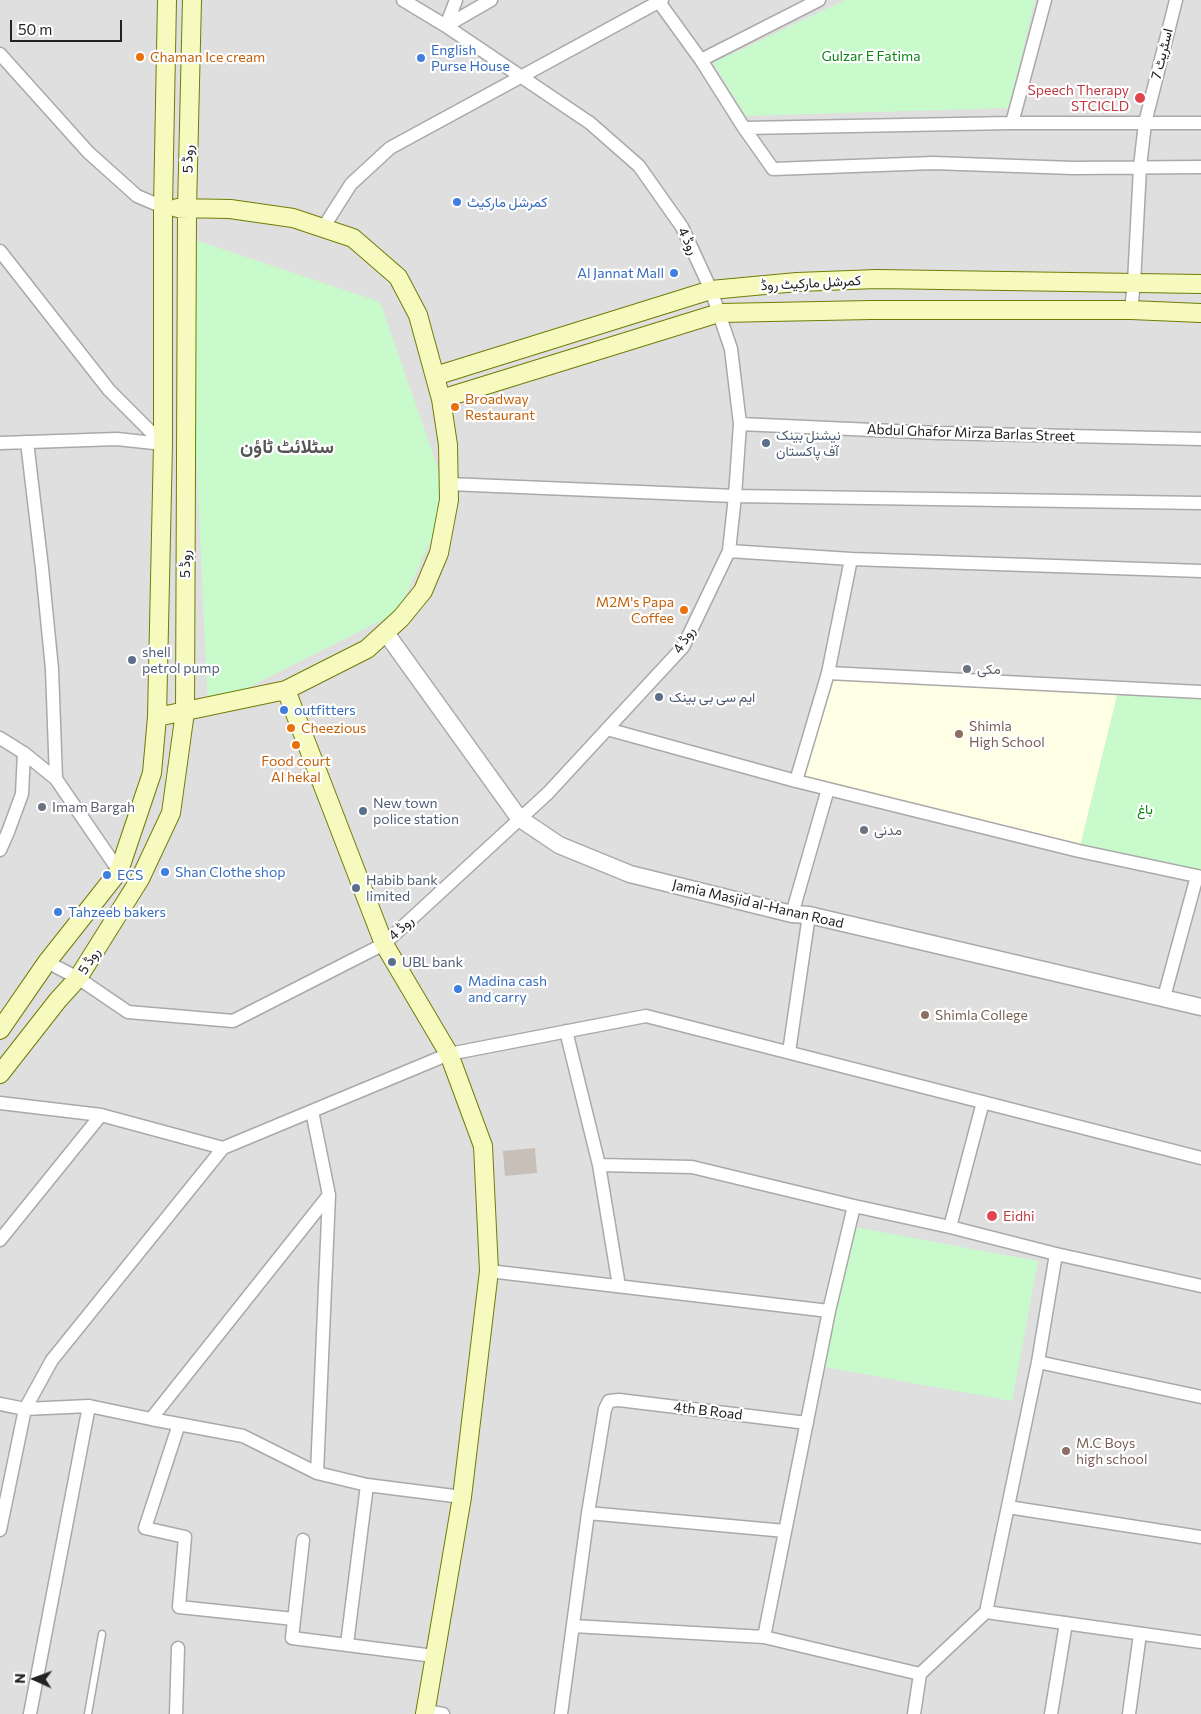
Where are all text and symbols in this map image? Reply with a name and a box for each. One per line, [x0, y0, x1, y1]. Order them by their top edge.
scale bar [12, 10, 125, 42]
text: 50 m [18, 20, 52, 38]
street label: اسٹریٹ 7 [1148, 27, 1176, 81]
place label: English Purse House [431, 42, 510, 74]
park label: Gulzar E Fatima [821, 48, 921, 64]
place label: Chaman Ice cream [150, 49, 265, 65]
marker: Chaman Ice cream [134, 51, 146, 63]
marker: English Purse House [415, 52, 427, 64]
place label: Speech Therapy STCICLD [1028, 82, 1129, 114]
marker: Speech Therapy STCICLD [1133, 91, 1147, 105]
street label: روڈ 5 [179, 145, 197, 173]
place label: کمرشل مارکیٹ [467, 194, 548, 210]
marker: کمرشل مارکیٹ [451, 196, 463, 208]
street label: روڈ 4 [674, 224, 702, 258]
place label: Al Jannat Mall [577, 265, 664, 281]
marker: Al Jannat Mall [668, 267, 680, 279]
street label: کمرشل مارکیٹ روڈ [760, 272, 862, 294]
place label: Broadway Restaurant [465, 391, 535, 424]
marker: Broadway Restaurant [449, 401, 461, 413]
street label: Abdul Ghafor Mirza Barlas Street [867, 421, 1075, 445]
place label: نیشنل بینک آف پاکستان [776, 427, 841, 460]
district label: سٹلائٹ ٹاؤن [240, 436, 334, 458]
marker: نیشنل بینک آف پاکستان [760, 437, 772, 449]
street label: روڈ 5 [177, 550, 193, 578]
place label: M2M's Papa Coffee [596, 594, 674, 626]
marker: M2M's Papa Coffee [678, 604, 690, 616]
street label: روڈ 4 [669, 623, 699, 657]
place label: shell petrol pump [142, 644, 220, 676]
marker: shell petrol pump [126, 654, 138, 666]
place label: مکی [977, 661, 1001, 677]
marker: مکی [961, 663, 973, 675]
place label: ایم سی بی بینک [669, 689, 755, 705]
marker: ایم سی بی بینک [653, 691, 665, 703]
place label: outfitters [294, 702, 356, 718]
marker: outfitters [278, 704, 290, 716]
place label: Shimla High School [969, 718, 1045, 750]
place label: Cheezious [301, 720, 366, 736]
marker: Cheezious [285, 722, 297, 734]
marker: Shimla High School [953, 728, 965, 740]
marker: Food court Al hekal [290, 739, 302, 751]
place label: Food court Al hekal [261, 753, 331, 786]
place label: New town police station [373, 795, 459, 828]
place label: Imam Bargah [52, 799, 135, 815]
marker: Imam Bargah [36, 801, 48, 813]
park label: باغ [1137, 801, 1153, 817]
marker: New town police station [357, 805, 369, 817]
place label: مدنی [874, 822, 902, 838]
marker: مدنی [858, 824, 870, 836]
place label: Shan Clothe shop [175, 864, 286, 880]
marker: Shan Clothe shop [159, 866, 171, 878]
place label: ECS [117, 867, 143, 883]
marker: ECS [101, 869, 113, 881]
place label: Habib bank limited [366, 872, 438, 904]
street label: Jamia Masjid al-Hanan Road [671, 876, 845, 932]
marker: Habib bank limited [350, 882, 362, 894]
place label: Tahzeeb bakers [68, 904, 166, 920]
marker: Tahzeeb bakers [52, 906, 64, 918]
street label: روڈ 4 [385, 912, 417, 944]
street label: روڈ 5 [74, 945, 104, 977]
place label: UBL bank [402, 954, 463, 970]
marker: UBL bank [386, 956, 398, 968]
place label: Madina cash and carry [468, 973, 547, 1006]
marker: Madina cash and carry [452, 983, 464, 995]
place label: Shimla College [935, 1007, 1028, 1023]
marker: Shimla College [919, 1009, 931, 1021]
place label: Eidhi [1003, 1208, 1035, 1224]
marker: Eidhi [985, 1209, 999, 1223]
street label: 4th B Road [673, 1398, 743, 1424]
place label: M.C Boys high school [1076, 1435, 1148, 1468]
marker: M.C Boys high school [1060, 1445, 1072, 1457]
north arrow [10, 1654, 60, 1704]
text: N [11, 1673, 28, 1684]

